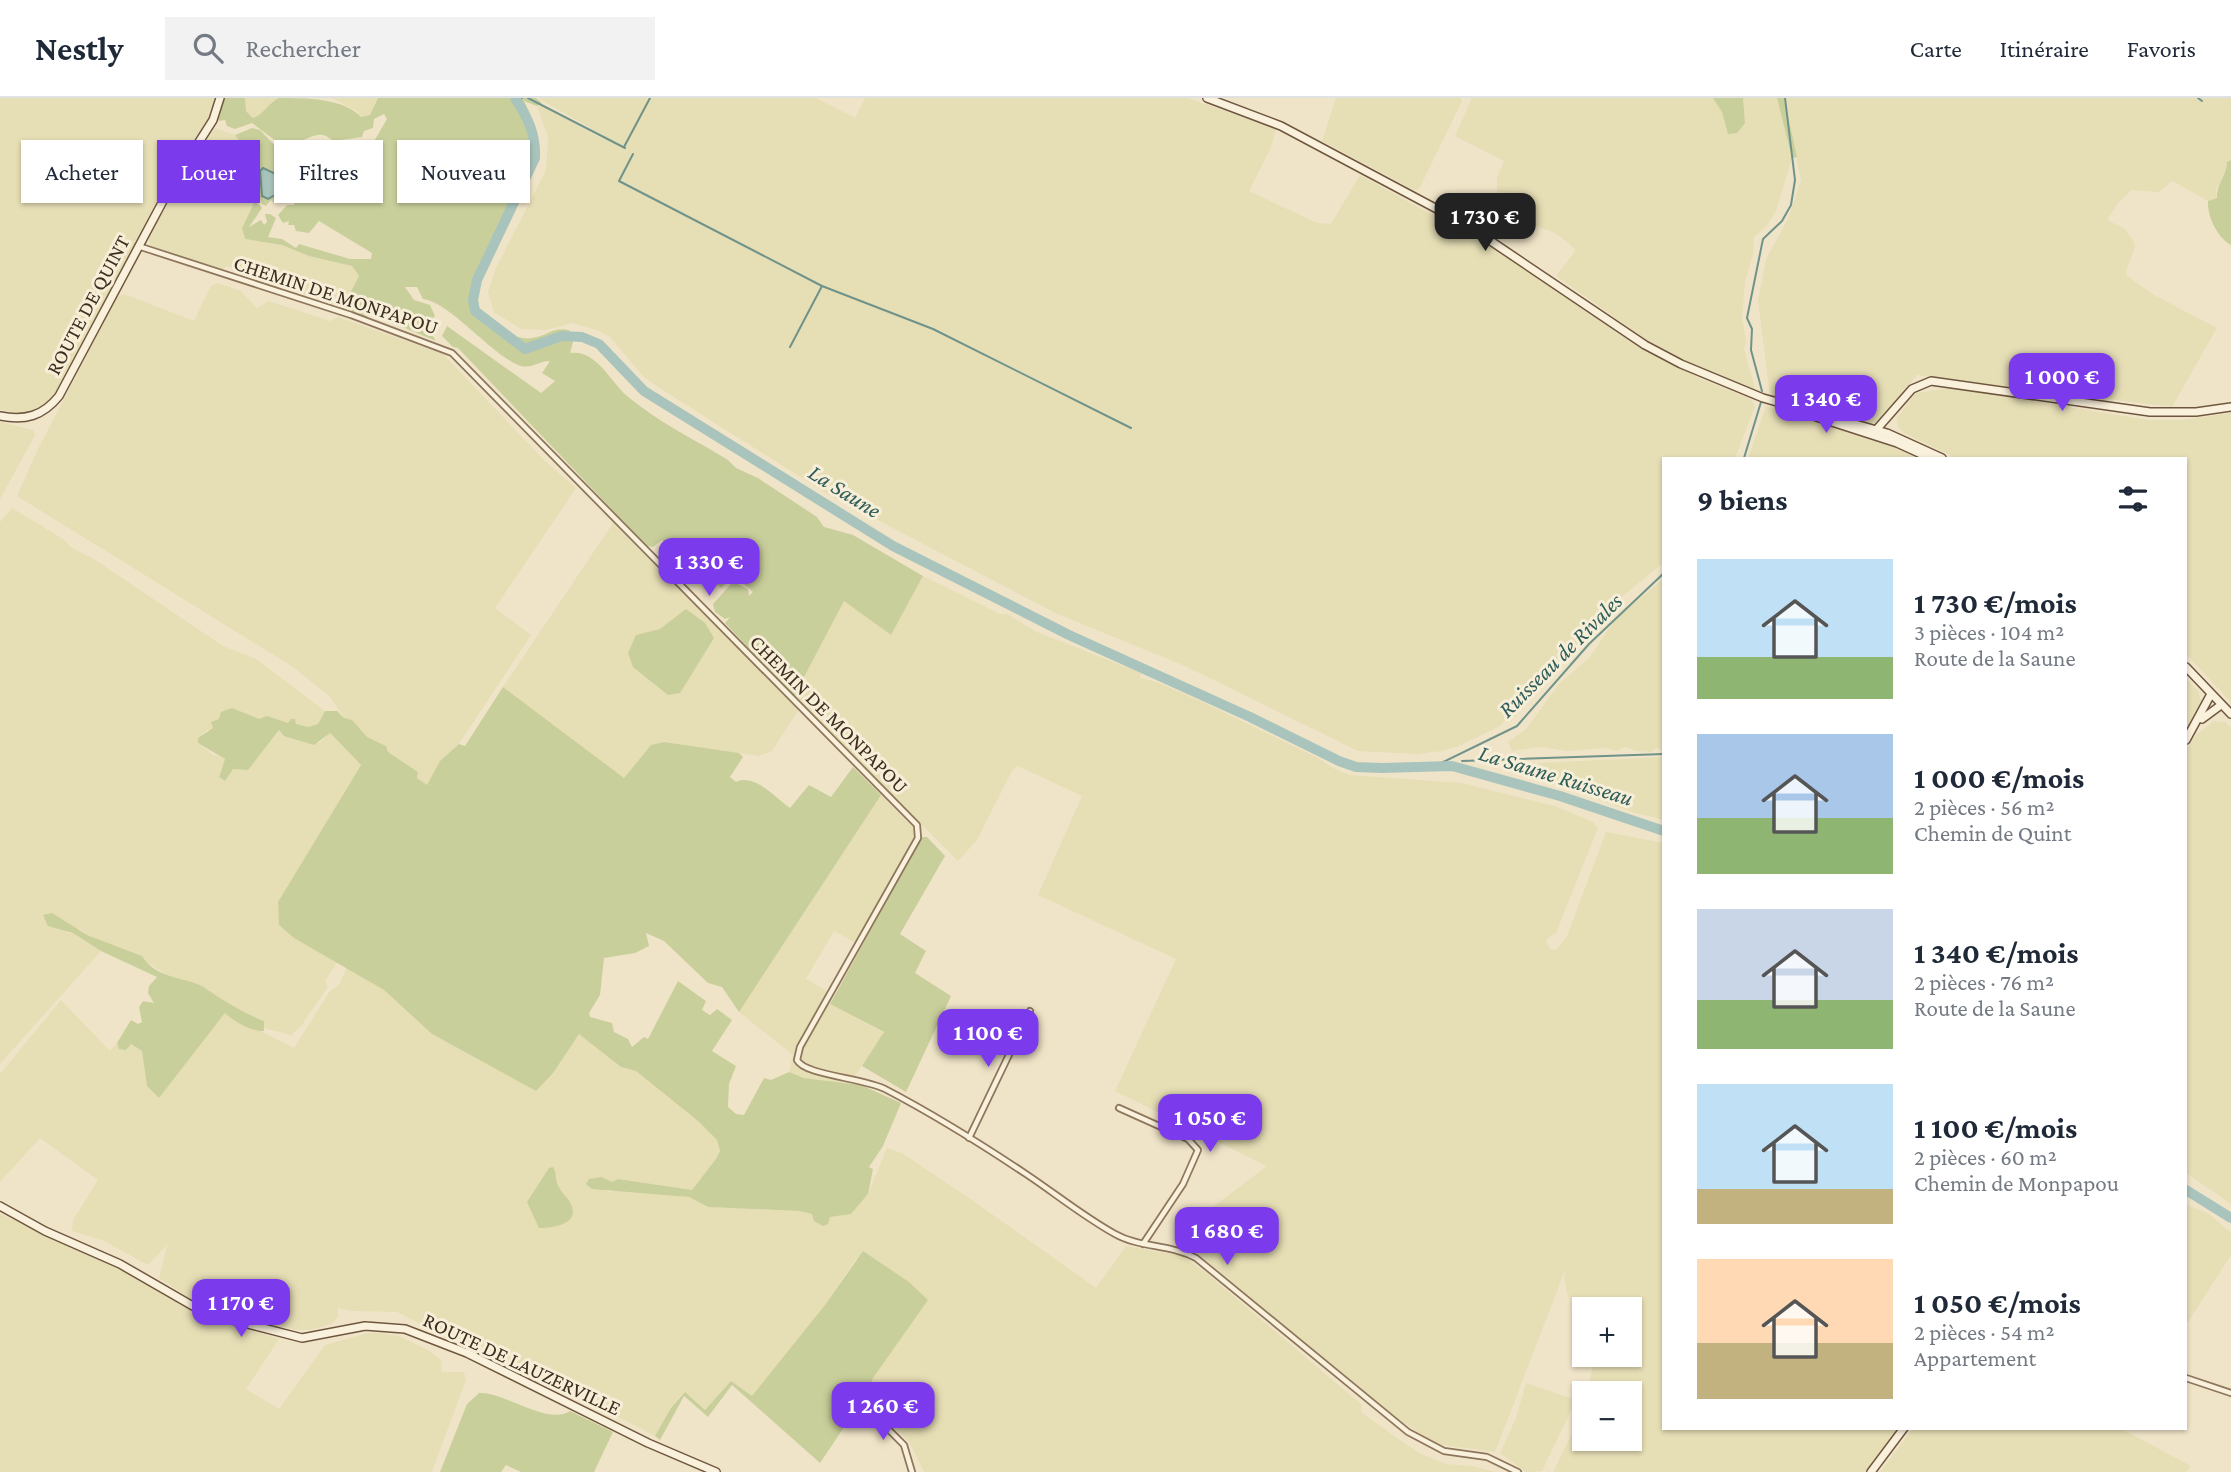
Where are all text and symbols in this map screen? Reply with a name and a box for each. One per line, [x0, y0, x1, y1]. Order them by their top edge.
search box [165, 17, 655, 80]
icon: search [189, 29, 227, 67]
text: Nestly [35, 30, 123, 67]
text: Rechercher [245, 34, 361, 63]
text: Carte [1910, 35, 1962, 62]
text: Itinéraire [2000, 35, 2089, 62]
text: Favoris [2127, 35, 2196, 62]
chip: Acheter [21, 140, 143, 203]
chip: Louer [157, 140, 260, 203]
chip: Filtres [274, 140, 383, 203]
chip: Nouveau [397, 140, 530, 203]
pin: 1 730 € [1420, 194, 1550, 253]
text: 1 730 € [1451, 203, 1519, 229]
street label: ROUTE DE QUINT [41, 231, 135, 379]
street label: CHEMIN DE MONPAPOU [231, 251, 441, 339]
pin: 1 000 € [1997, 354, 2127, 413]
text: 1 000 € [2025, 363, 2099, 389]
pin: 1 340 € [1761, 376, 1891, 435]
text: 1 340 € [1791, 385, 1861, 411]
water label: La Saune [804, 459, 886, 523]
icon: filters [2114, 480, 2152, 518]
text: 9 biens [1697, 483, 1788, 516]
pin: 1 330 € [644, 538, 774, 598]
text: 1 330 € [675, 548, 743, 574]
text: 1 730 €/mois [1914, 586, 2077, 619]
water label: Ruisseau de Rivales [1493, 587, 1628, 722]
icon: home [1753, 587, 1837, 671]
text: 3 pièces · 104 m² [1914, 619, 2064, 645]
street label: CHEMIN DE MONPAPOU [745, 630, 913, 798]
text: Route de la Saune [1914, 645, 2076, 671]
water label: La Saune Ruisseau [1476, 739, 1636, 811]
text: 1 000 €/mois [1914, 761, 2084, 794]
icon: home [1753, 762, 1837, 846]
text: 2 pièces · 56 m² [1914, 794, 2055, 820]
text: Chemin de Quint [1914, 820, 2071, 846]
text: 1 340 €/mois [1914, 936, 2079, 969]
icon: home [1753, 937, 1837, 1021]
text: 2 pièces · 76 m² [1914, 969, 2054, 995]
text: Route de la Saune [1914, 995, 2076, 1021]
pin: 1 100 € [923, 1010, 1053, 1069]
text: 1 100 € [953, 1019, 1023, 1045]
pin: 1 050 € [1145, 1094, 1275, 1154]
text: 1 050 € [1174, 1104, 1246, 1130]
text: 1 100 €/mois [1914, 1111, 2077, 1144]
icon: home [1753, 1112, 1837, 1196]
text: 2 pièces · 60 m² [1914, 1144, 2057, 1170]
text: Chemin de Monpapou [1914, 1170, 2119, 1196]
pin: 1 680 € [1162, 1208, 1292, 1267]
text: 1 680 € [1191, 1217, 1263, 1243]
pin: 1 170 € [176, 1280, 306, 1339]
text: 1 050 €/mois [1914, 1286, 2081, 1319]
icon: home [1753, 1287, 1837, 1371]
text: 1 170 € [208, 1289, 274, 1315]
map controls [1572, 1297, 1642, 1451]
button: + [1572, 1297, 1642, 1367]
street label: ROUTE DE LAUZERVILLE [419, 1308, 625, 1420]
text: 2 pièces · 54 m² [1914, 1319, 2055, 1345]
text: Appartement [1914, 1345, 2036, 1371]
button: − [1572, 1381, 1642, 1451]
pin: 1 260 € [818, 1382, 948, 1442]
text: 1 260 € [848, 1392, 918, 1418]

